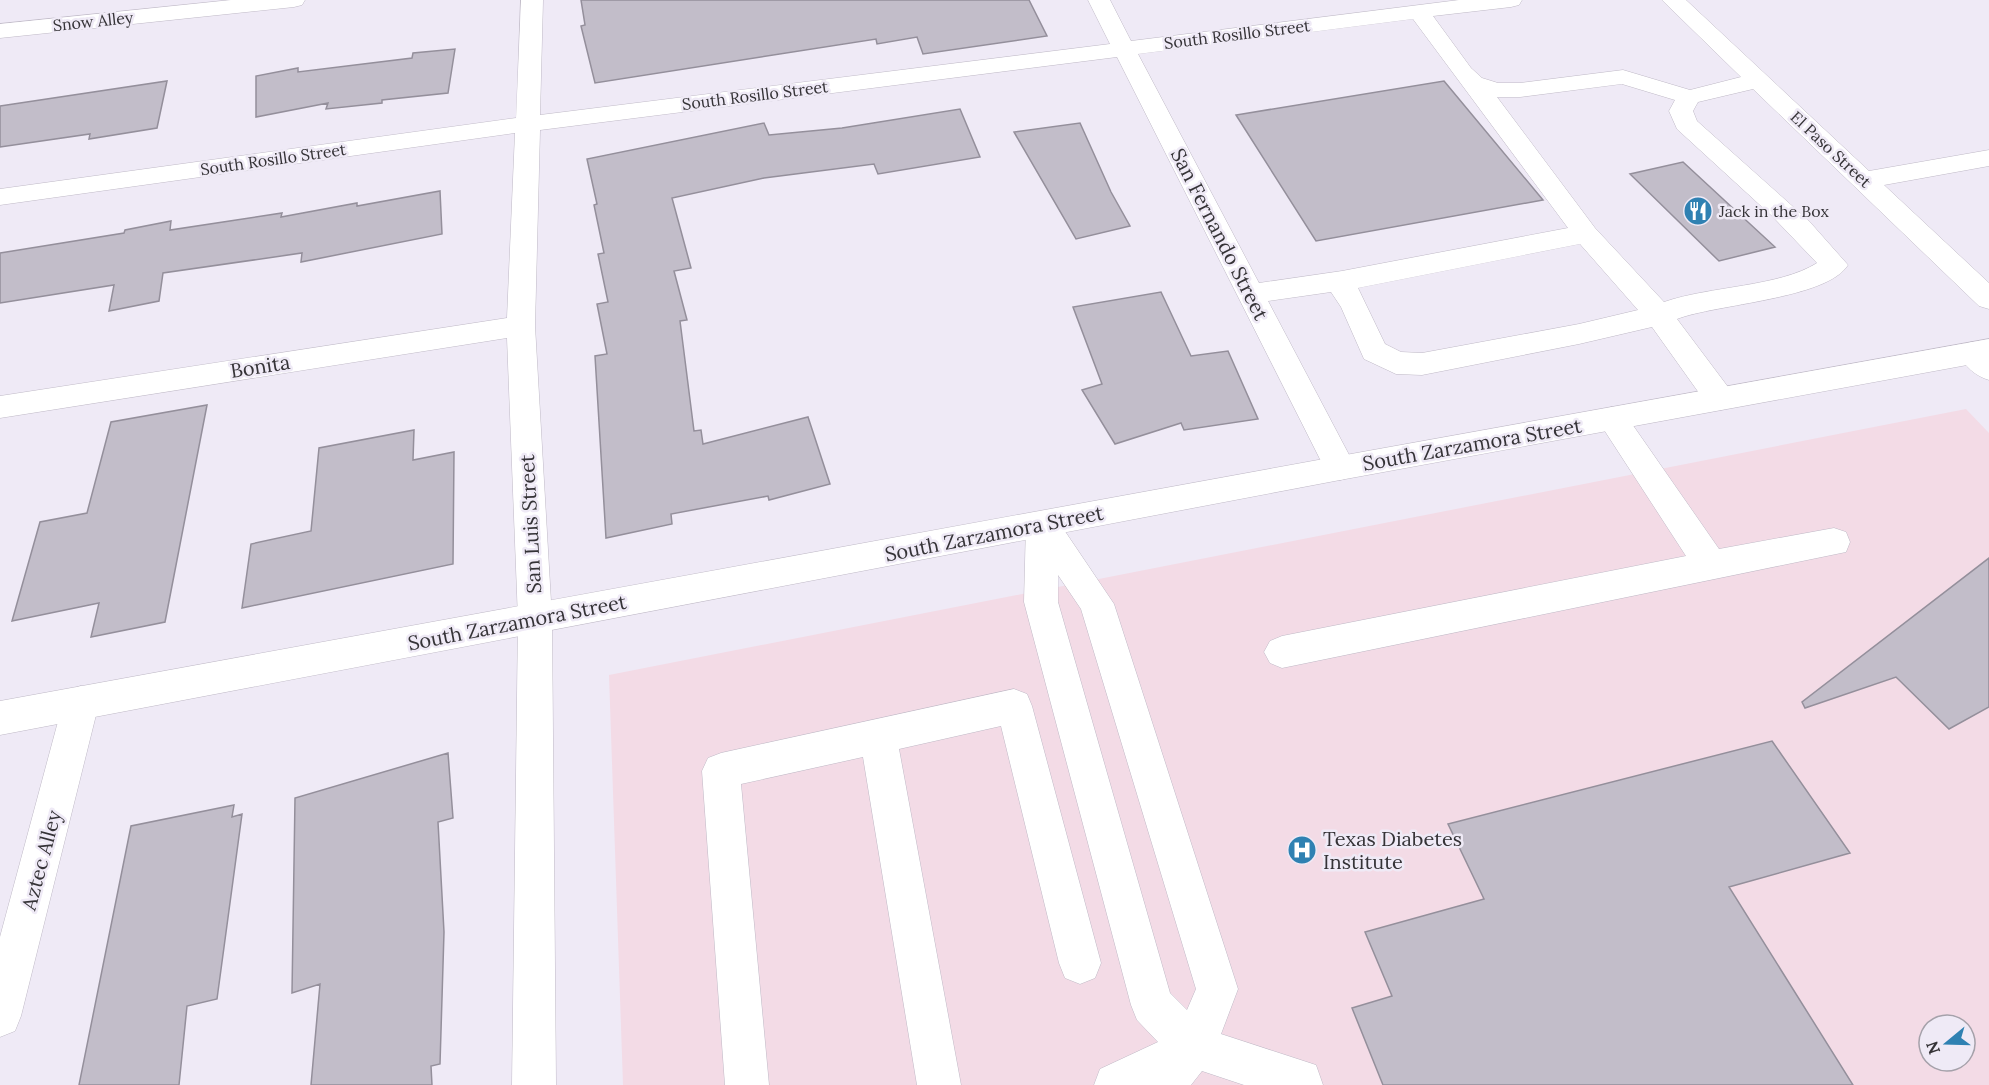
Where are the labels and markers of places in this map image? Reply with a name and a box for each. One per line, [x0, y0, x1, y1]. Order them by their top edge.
restaurant icon: Jack in the Box [1682, 195, 1714, 227]
place label: Jack in the Box [1718, 201, 1830, 221]
place label: Texas Diabetes Institute [1323, 826, 1462, 874]
hospital icon: Texas Diabetes Institute [1286, 834, 1318, 866]

